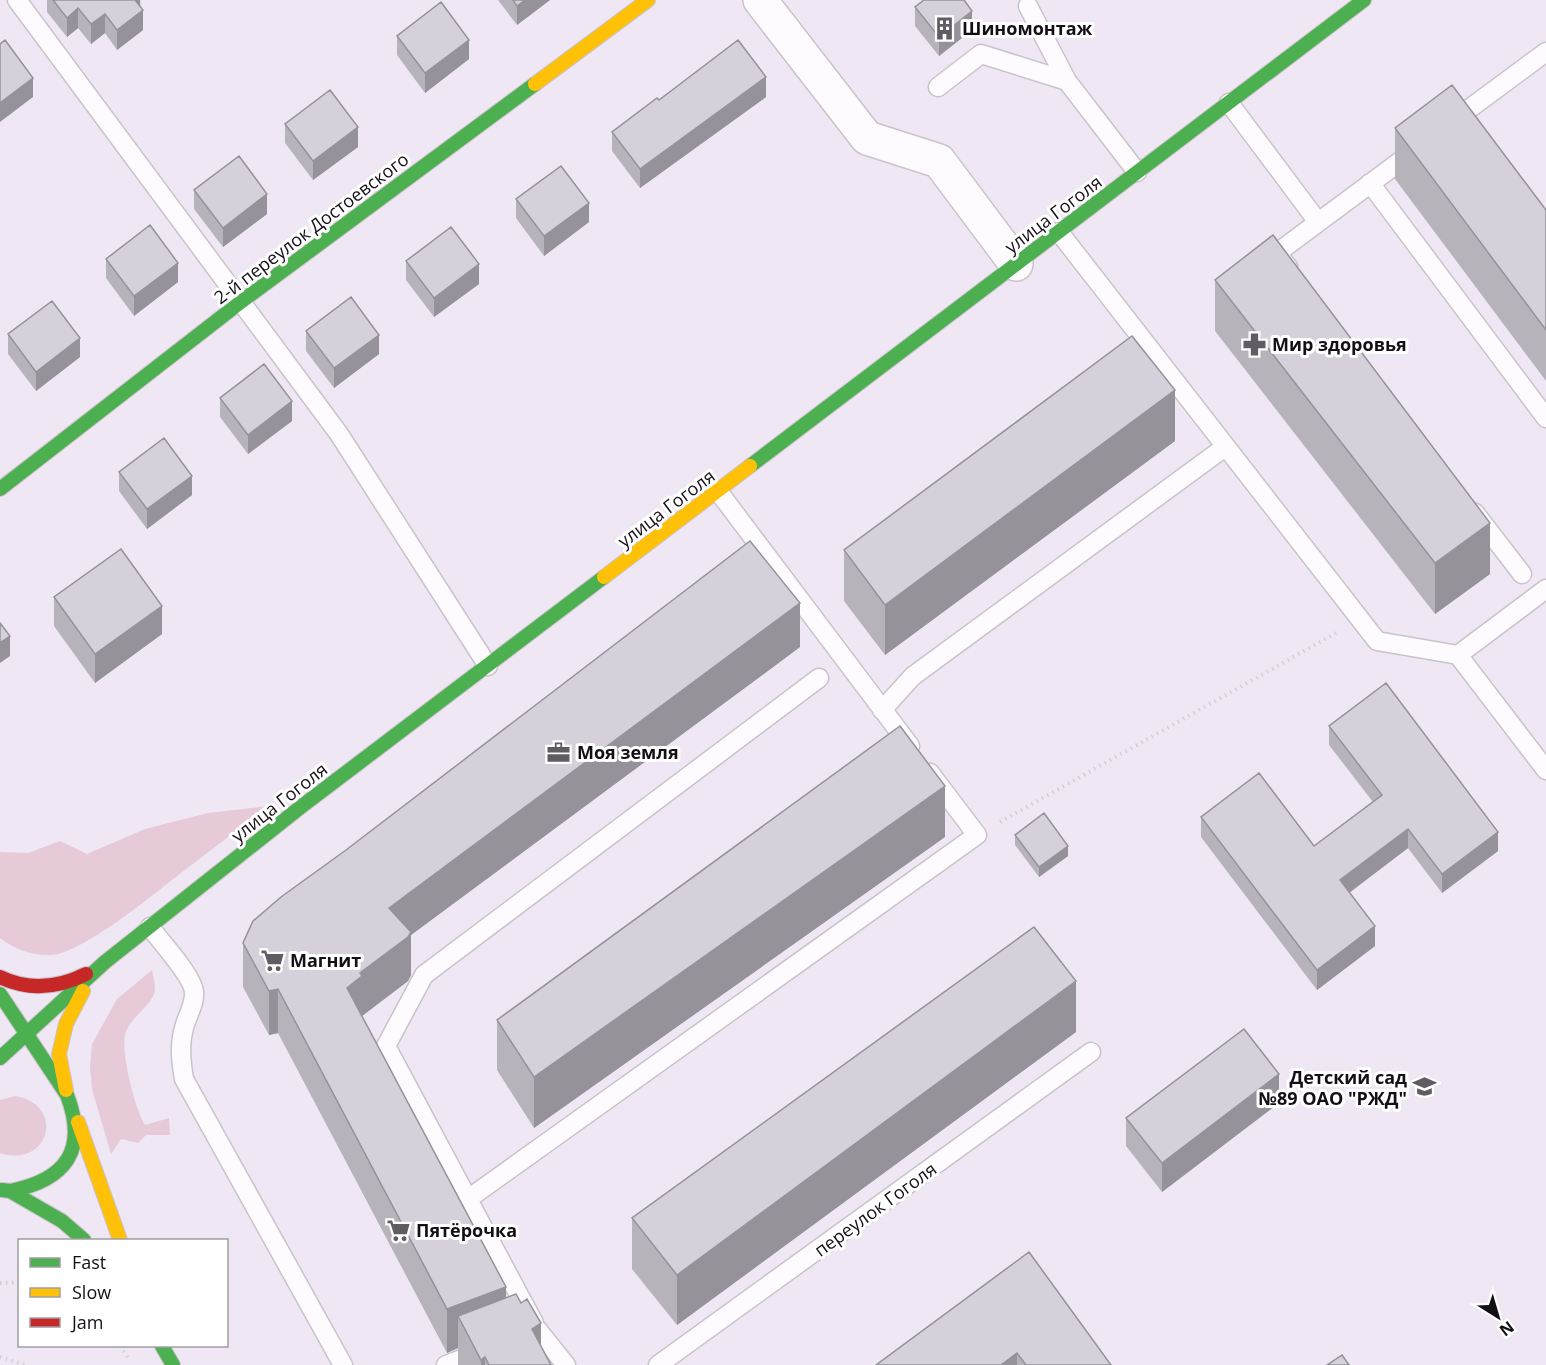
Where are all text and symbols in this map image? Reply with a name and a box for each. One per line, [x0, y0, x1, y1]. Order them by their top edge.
building icon: Шиномонтаж [931, 15, 957, 41]
place label: Шиномонтаж [962, 16, 1093, 40]
street label: 2-й переулок Достоевского [209, 147, 413, 309]
street label: улица Гоголя [1000, 170, 1106, 258]
pharmacy icon: Мир здоровья [1241, 331, 1267, 357]
place label: Мир здоровья [1272, 332, 1407, 356]
street label: улица Гоголя [613, 464, 719, 552]
office icon: Моя земля [546, 739, 572, 765]
place label: Моя земля [577, 740, 679, 764]
street label: улица Гоголя [226, 757, 332, 847]
supermarket icon: Магнит [259, 947, 285, 973]
place label: Магнит [290, 948, 361, 972]
place label: Детский сад №89 ОАО "РЖД" [1258, 1065, 1407, 1110]
school or university icon: Детский сад №89 ОАО "РЖД" [1412, 1074, 1438, 1100]
street label: переулок Гоголя [809, 1157, 941, 1261]
supermarket icon: Пятёрочка [385, 1217, 411, 1243]
place label: Пятёрочка [416, 1218, 517, 1242]
legend [18, 1239, 228, 1347]
text: Fast [72, 1250, 106, 1274]
text: Slow [72, 1280, 111, 1304]
north arrow [1468, 1287, 1528, 1347]
text: Jam [70, 1310, 104, 1334]
text: N [1495, 1316, 1519, 1342]

